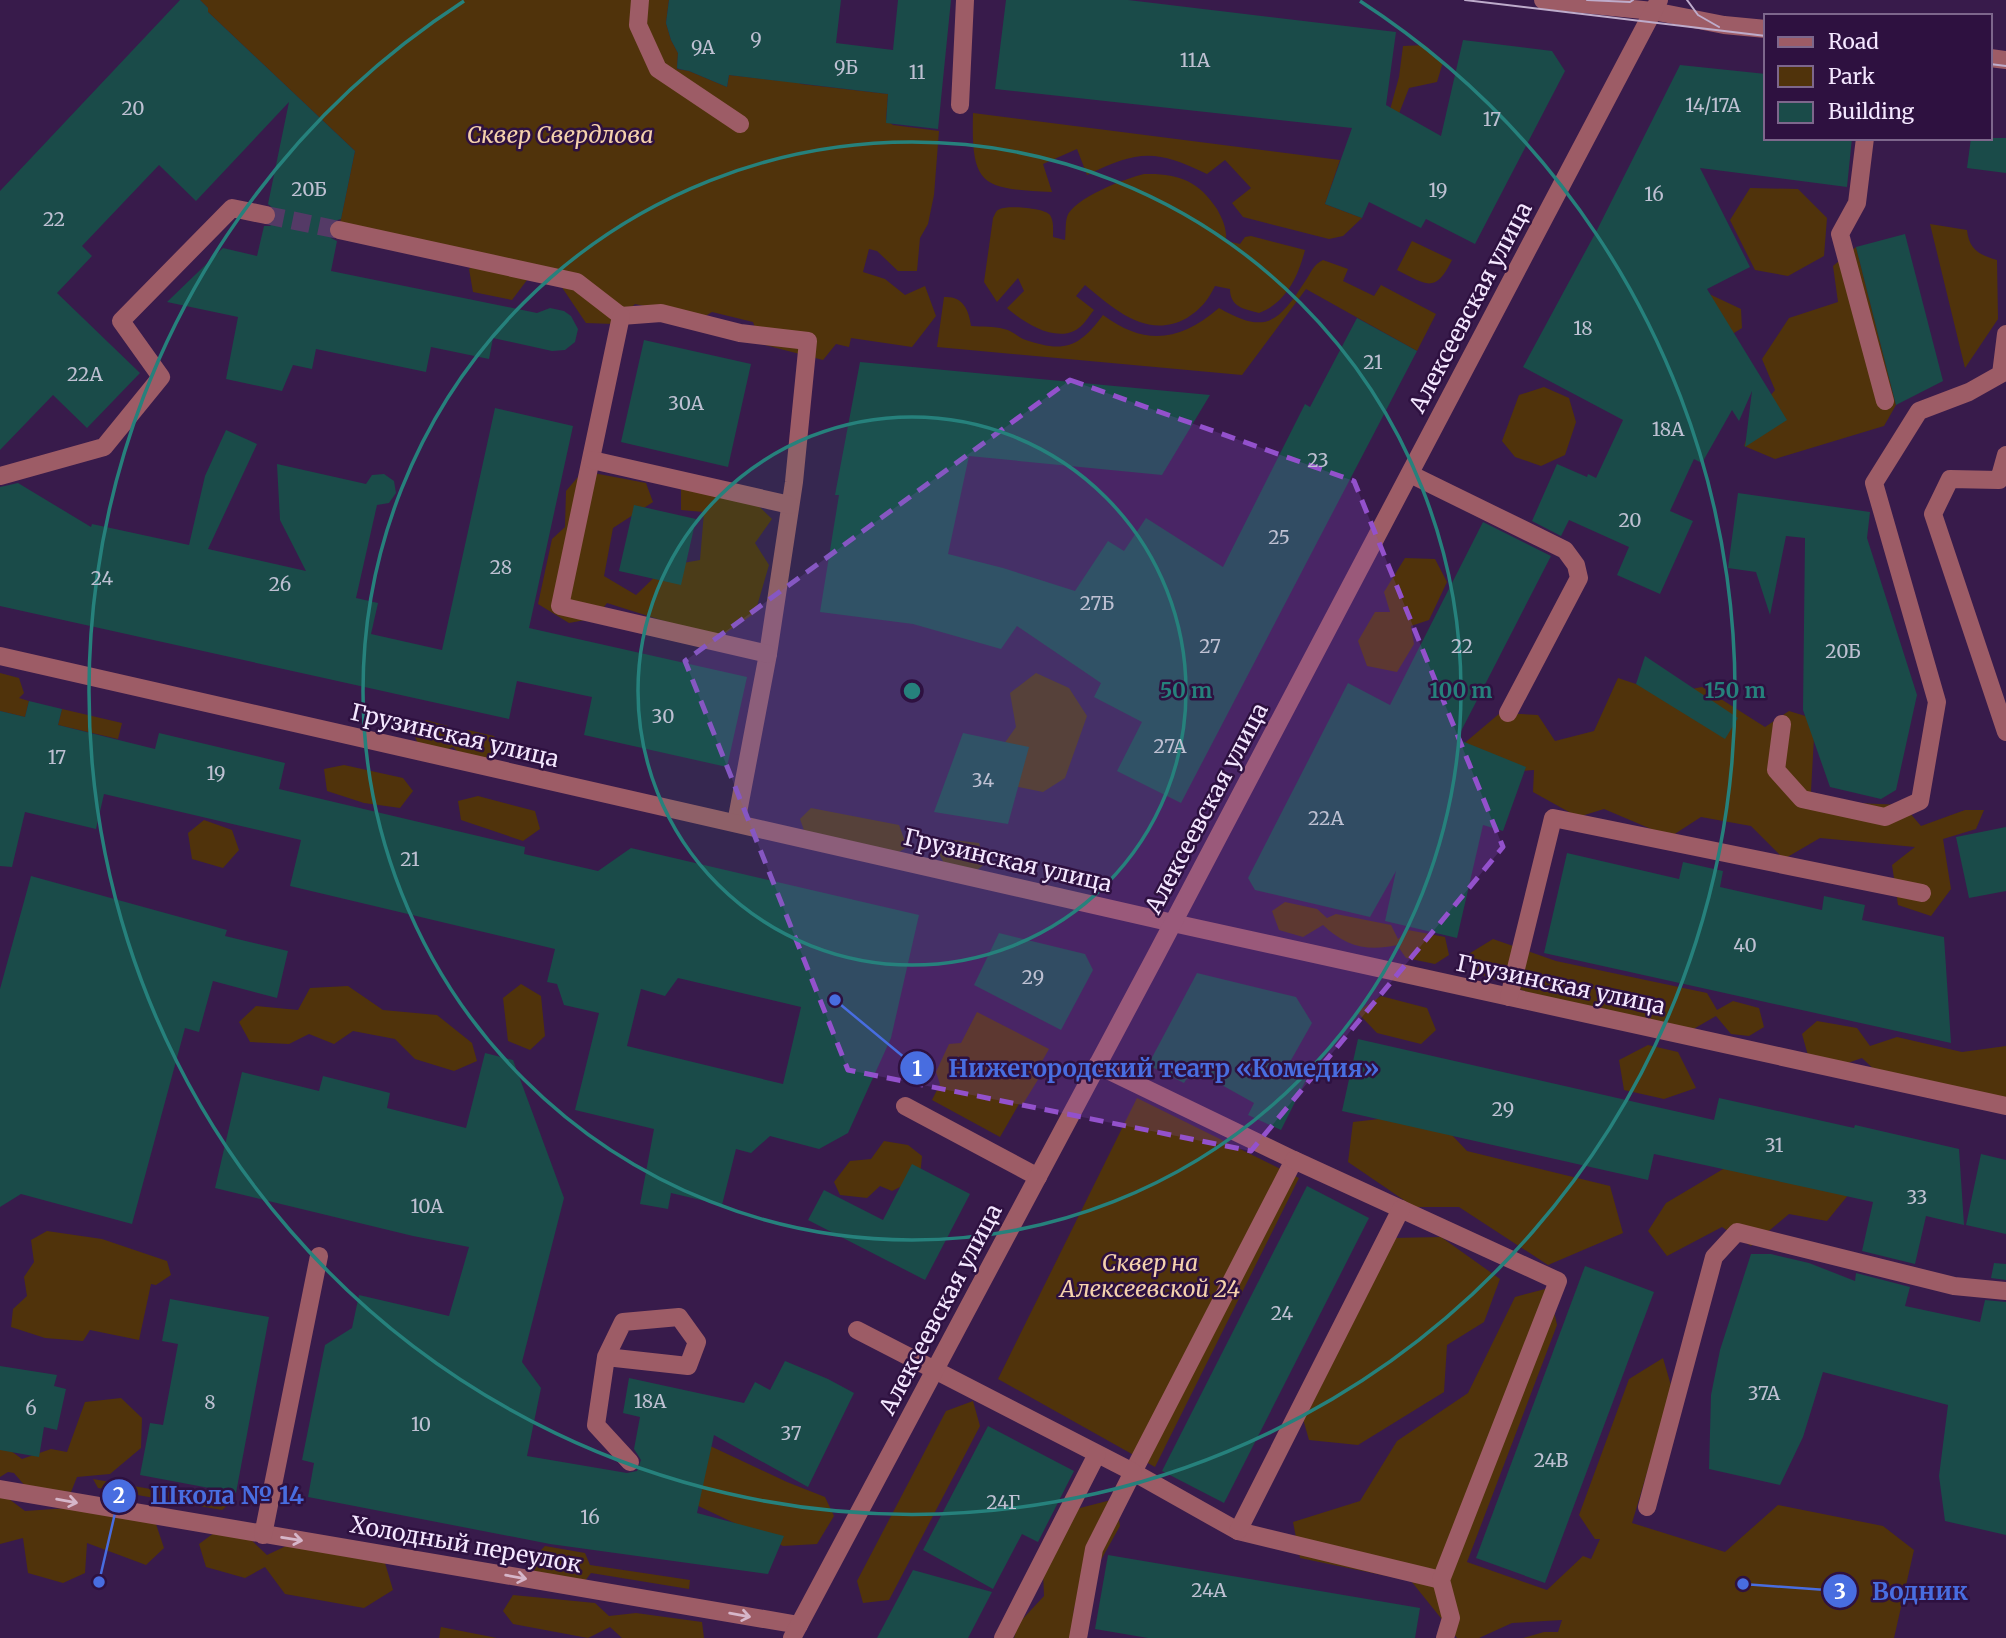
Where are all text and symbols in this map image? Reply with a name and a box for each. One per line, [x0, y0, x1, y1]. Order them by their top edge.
legend [1764, 14, 1992, 140]
house number: 9 [750, 27, 762, 51]
text: Road [1828, 28, 1879, 55]
house number: 9А [691, 35, 716, 59]
house number: 11А [1180, 48, 1211, 72]
house number: 9Б [834, 55, 858, 79]
house number: 11 [909, 60, 926, 84]
text: Park [1828, 63, 1875, 90]
house number: 14/17А [1685, 93, 1741, 117]
house number: 20 [121, 96, 145, 120]
text: Building [1828, 98, 1915, 125]
house number: 17 [1483, 107, 1501, 131]
park label: Сквер Свердлова [467, 120, 653, 149]
house number: 20Б [291, 177, 327, 201]
house number: 19 [1428, 178, 1448, 202]
house number: 16 [1644, 182, 1664, 206]
street label: Алексеевская улица [1402, 197, 1538, 418]
house number: 22 [43, 207, 65, 231]
house number: 18 [1573, 316, 1593, 340]
house number: 21 [1363, 350, 1383, 374]
house number: 22А [67, 362, 103, 386]
house number: 30А [668, 391, 704, 415]
house number: 18А [1652, 417, 1685, 441]
house number: 23 [1307, 448, 1329, 472]
house number: 20 [1618, 508, 1642, 532]
house number: 25 [1268, 525, 1290, 549]
house number: 28 [490, 555, 512, 579]
house number: 24 [91, 566, 114, 590]
house number: 26 [269, 572, 291, 596]
house number: 27Б [1080, 591, 1114, 615]
house number: 27 [1199, 634, 1221, 658]
house number: 22 [1451, 634, 1473, 658]
house number: 20Б [1825, 639, 1861, 663]
text: 50 m [1160, 677, 1212, 704]
text: 100 m [1430, 677, 1492, 704]
text: 150 m [1704, 677, 1766, 704]
centre of rings [900, 679, 924, 703]
street label: Грузинская улица [348, 697, 562, 773]
street label: Алексеевская улица [1138, 698, 1274, 919]
house number: 30 [652, 704, 674, 728]
house number: 27А [1154, 734, 1187, 758]
house number: 17 [48, 745, 66, 769]
house number: 19 [206, 761, 226, 785]
house number: 34 [972, 768, 994, 792]
house number: 22А [1308, 806, 1344, 830]
street label: Грузинская улица [901, 822, 1115, 898]
house number: 21 [400, 847, 420, 871]
house number: 40 [1733, 933, 1757, 957]
street label: Грузинская улица [1454, 948, 1668, 1020]
house number: 29 [1022, 965, 1044, 989]
callout: Нижегородский театр «Комедия» [899, 1046, 1393, 1091]
text: Нижегородский театр «Комедия» [949, 1053, 1379, 1084]
text: 1 [912, 1055, 922, 1082]
house number: 29 [1492, 1097, 1514, 1121]
house number: 31 [1765, 1133, 1784, 1157]
house number: 33 [1907, 1185, 1927, 1209]
house number: 10А [411, 1194, 444, 1218]
street label: Алексеевская улица [872, 1199, 1008, 1420]
park label: Сквер на Алексеевской 24 [1058, 1248, 1240, 1303]
house number: 24 [1271, 1301, 1294, 1325]
house number: 37А [1748, 1381, 1781, 1405]
house number: 18А [634, 1389, 667, 1413]
house number: 8 [204, 1390, 216, 1414]
house number: 6 [25, 1396, 37, 1420]
house number: 10 [411, 1412, 431, 1436]
house number: 37 [780, 1421, 802, 1445]
house number: 24В [1534, 1448, 1569, 1472]
callout: Школа № 14 [101, 1474, 318, 1519]
text: Школа № 14 [150, 1480, 304, 1511]
text: 2 [113, 1482, 125, 1509]
house number: 24Г [986, 1490, 1020, 1514]
one-way arrow [55, 1495, 78, 1508]
house number: 16 [580, 1505, 600, 1529]
street label: Холодный переулок [348, 1509, 585, 1579]
one-way arrow [280, 1533, 302, 1546]
callout: Водник [1823, 1569, 1982, 1614]
one-way arrow [504, 1571, 527, 1584]
text: Водник [1872, 1576, 1968, 1607]
house number: 24А [1191, 1578, 1227, 1602]
text: 3 [1834, 1578, 1846, 1605]
one-way arrow [728, 1609, 751, 1622]

